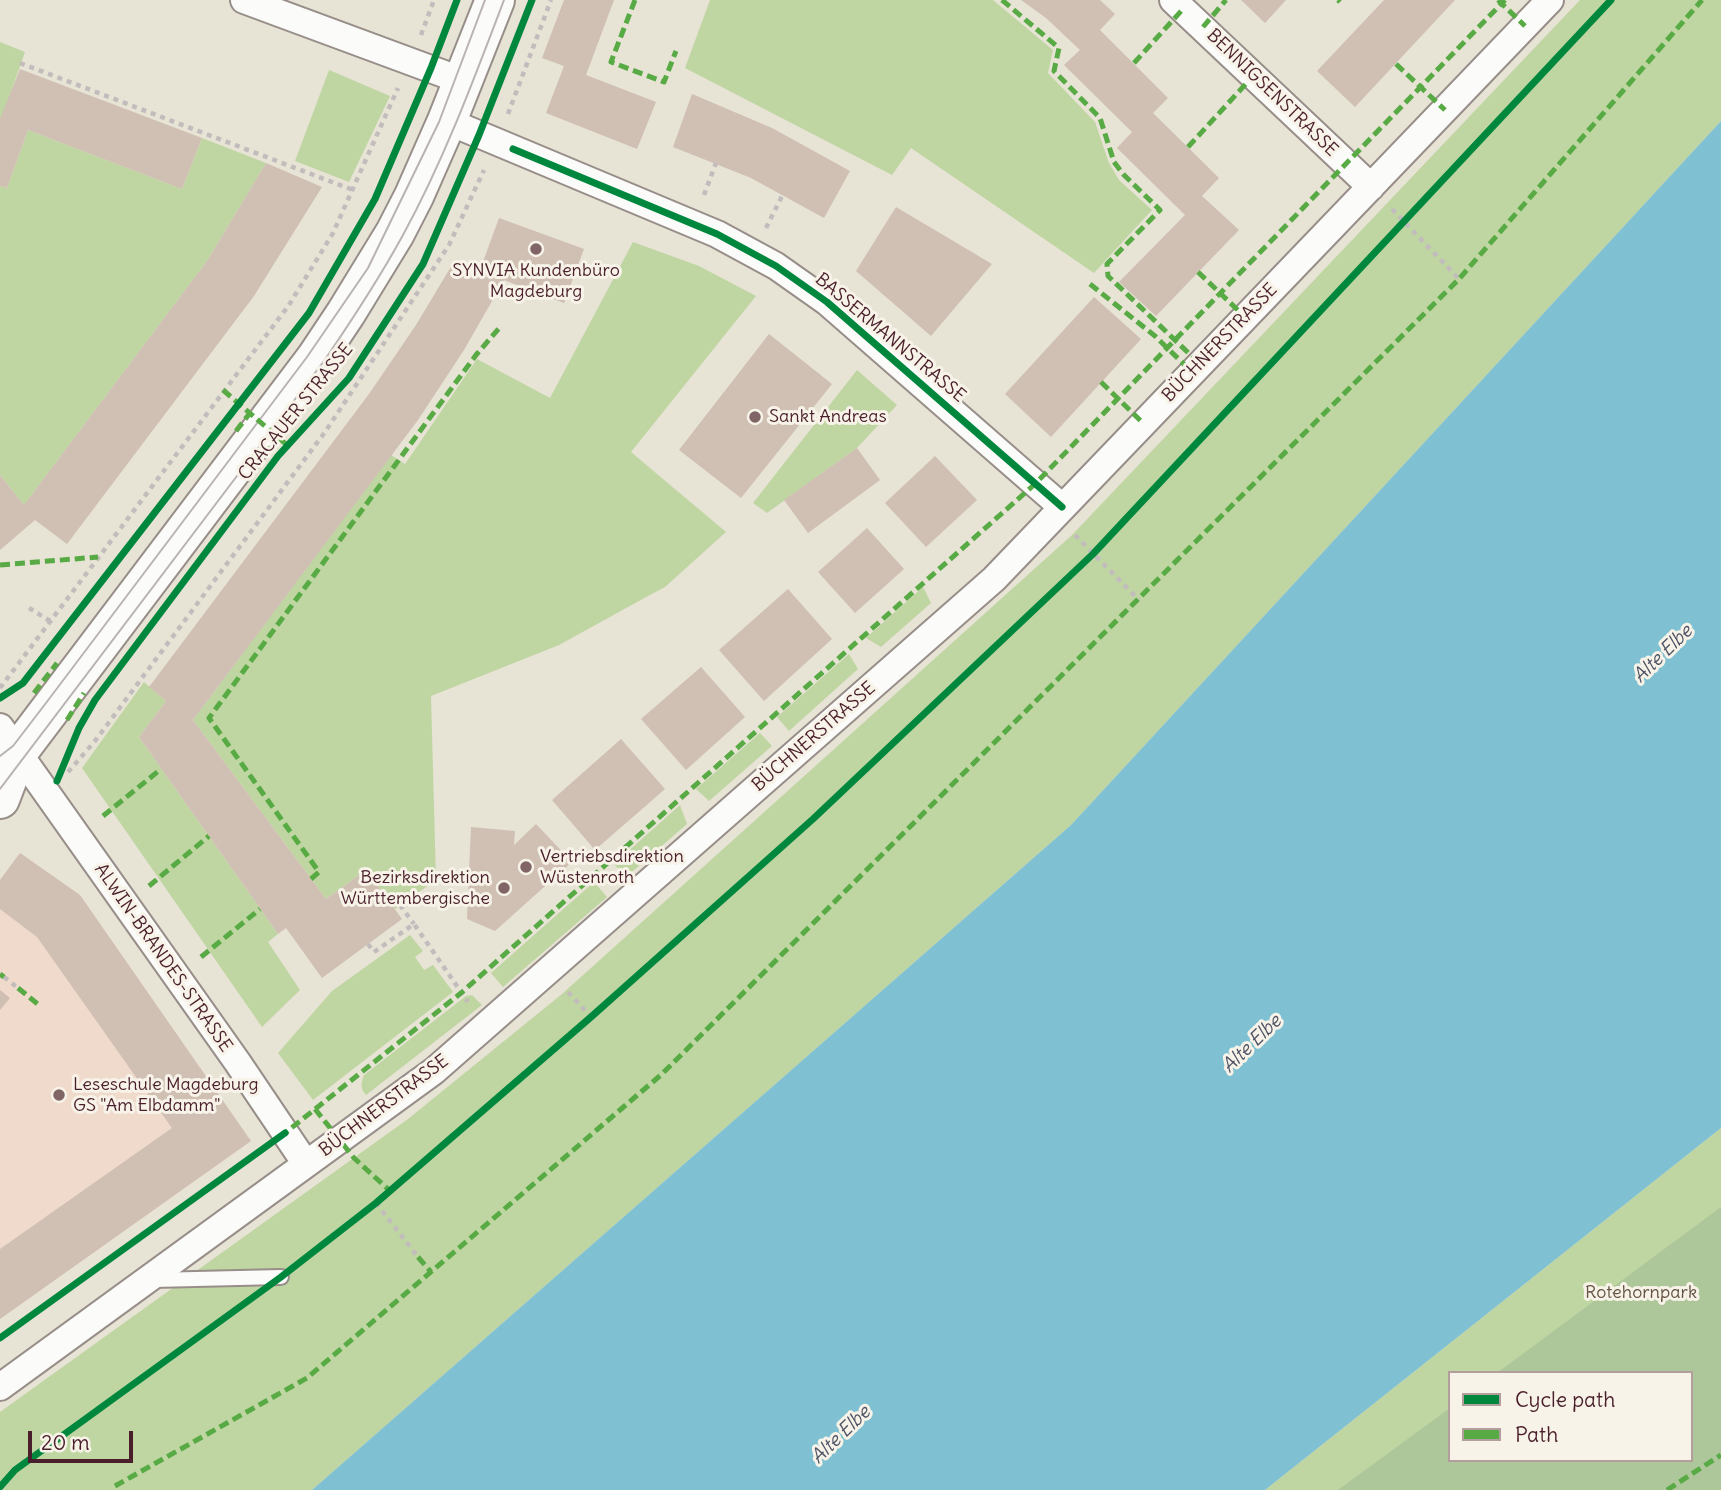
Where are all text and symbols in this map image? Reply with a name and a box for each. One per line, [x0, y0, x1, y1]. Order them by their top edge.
street label: BENNIGSENSTRASSE [1202, 25, 1342, 161]
marker: SYNVIA Kundenbüro Magdeburg [528, 241, 544, 257]
place label: SYNVIA Kundenbüro Magdeburg [452, 260, 620, 302]
street label: BASSERMANNSTRASSE [810, 269, 970, 407]
street label: BÜCHNERSTRASSE [1158, 279, 1282, 407]
street label: CRACAUER STRASSE [234, 339, 358, 485]
place label: Sankt Andreas [769, 406, 887, 428]
marker: Sankt Andreas [747, 409, 763, 425]
water label: Alte Elbe [1629, 620, 1697, 688]
street label: BÜCHNERSTRASSE [748, 678, 880, 796]
place label: Vertriebsdirektion Wüstenroth [540, 846, 684, 888]
marker: Vertriebsdirektion Wüstenroth [518, 859, 534, 875]
street label: ALWIN-BRANDES-STRASSE [90, 860, 236, 1056]
place label: Bezirksdirektion Württembergische [340, 867, 490, 910]
marker: Bezirksdirektion Württembergische [496, 880, 512, 896]
water label: Alte Elbe [1218, 1010, 1286, 1078]
street label: BÜCHNERSTRASSE [315, 1050, 453, 1162]
place label: Leseschule Magdeburg GS "Am Elbdamm" [73, 1074, 259, 1116]
marker: Leseschule Magdeburg GS "Am Elbdamm" [51, 1087, 67, 1103]
park label: Rotehornpark [1585, 1282, 1697, 1304]
legend [1448, 1371, 1693, 1462]
text: Cycle path [1515, 1386, 1615, 1413]
water label: Alte Elbe [807, 1401, 875, 1469]
scale bar [32, 1416, 136, 1460]
text: Path [1515, 1421, 1558, 1448]
text: 20 m [41, 1429, 90, 1456]

